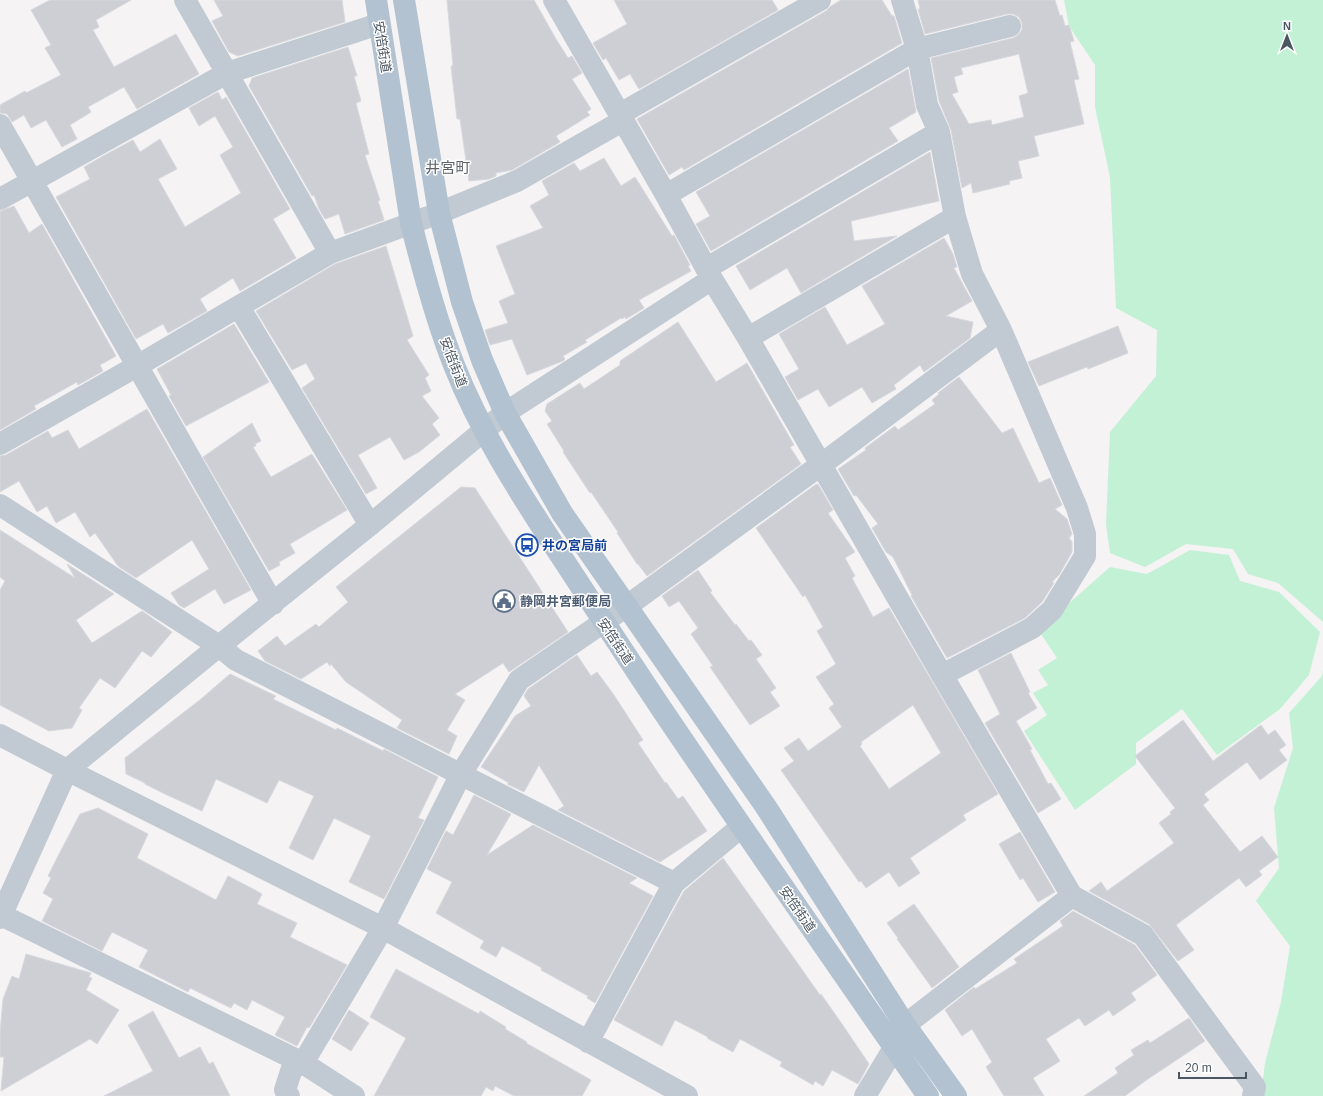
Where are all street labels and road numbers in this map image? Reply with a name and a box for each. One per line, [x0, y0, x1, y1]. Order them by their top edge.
street label: 安倍街道 [371, 20, 394, 74]
street label: 安倍街道 [437, 335, 470, 389]
street label: 安倍街道 [595, 616, 636, 667]
street label: 安倍街道 [777, 884, 819, 935]

